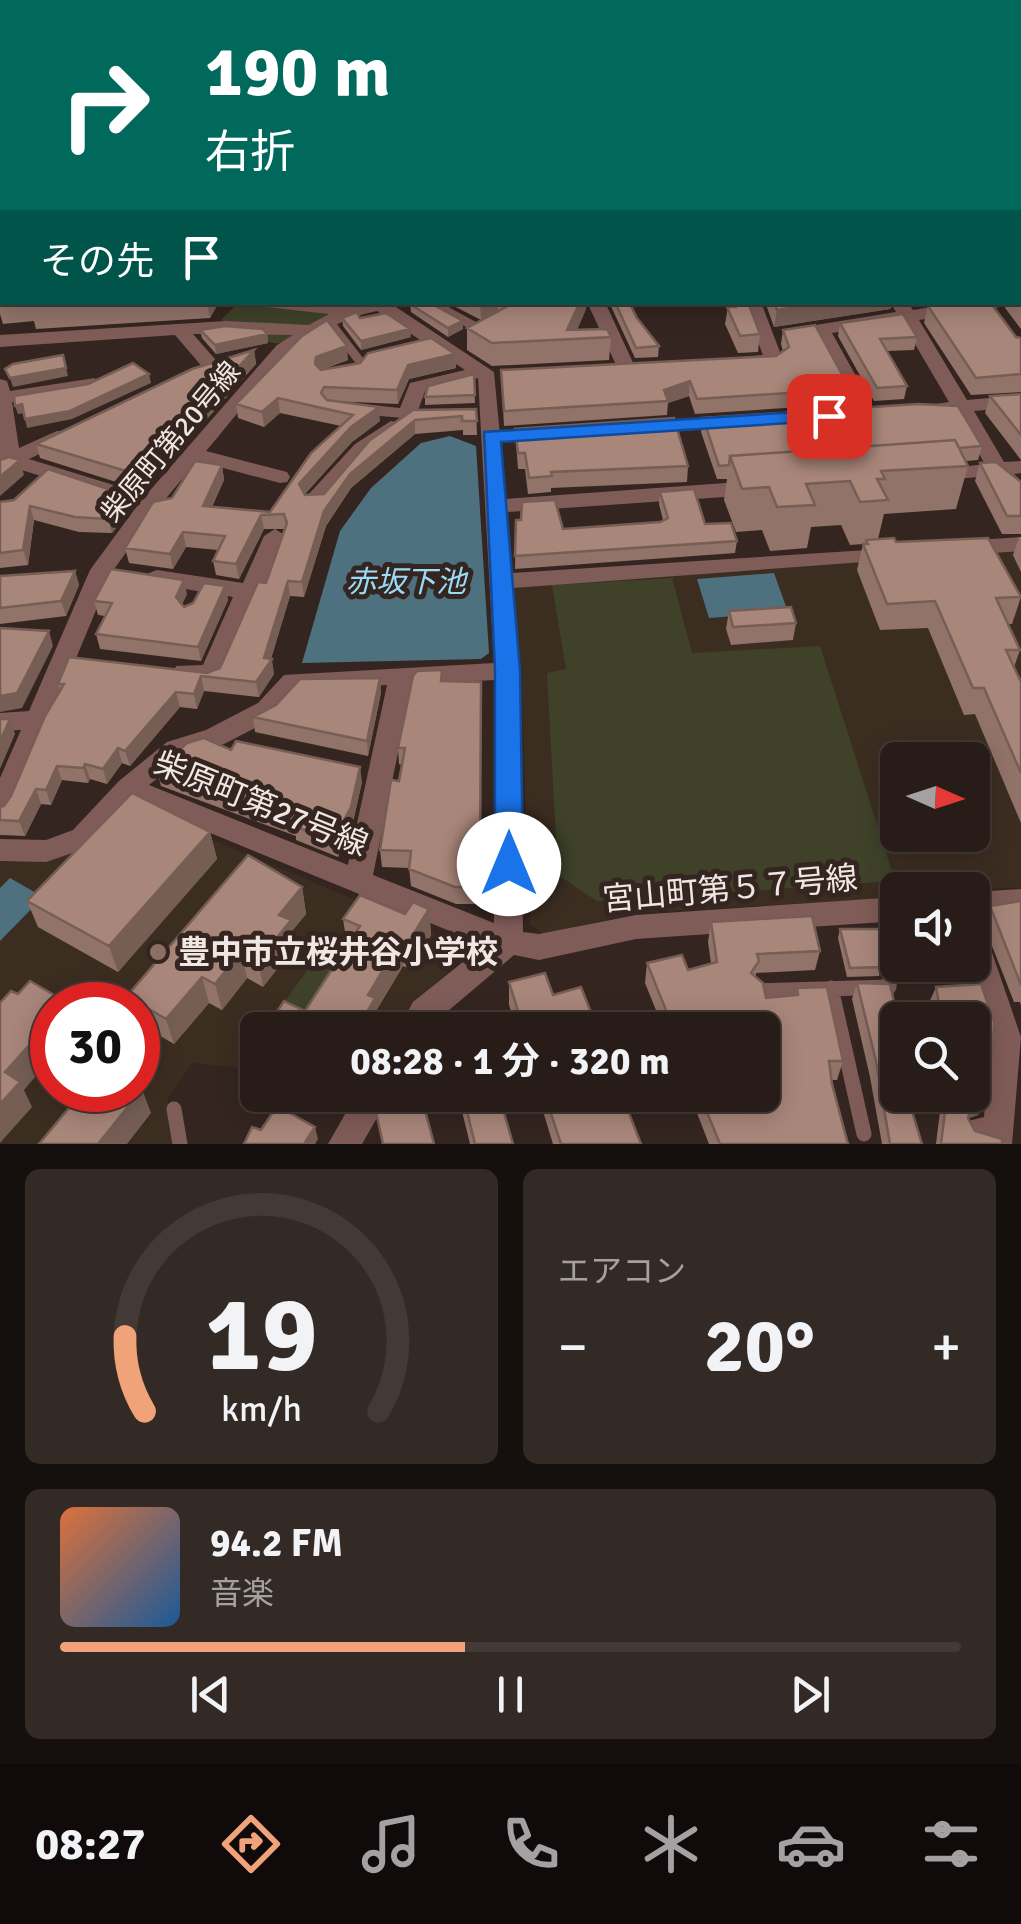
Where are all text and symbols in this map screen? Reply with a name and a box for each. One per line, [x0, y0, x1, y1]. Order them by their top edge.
text: 190 m [205, 29, 390, 115]
icon: right [40, 40, 170, 170]
text: 右折 [205, 125, 295, 180]
icon: arrive [174, 230, 229, 285]
text: その先 [40, 238, 154, 285]
street label: 柴原町第20号線 [94, 355, 248, 529]
pin [787, 374, 872, 459]
icon: arrive [802, 389, 857, 444]
water label: 赤坂下池 [346, 564, 469, 601]
north arrow [880, 742, 990, 852]
map controls [880, 742, 990, 1112]
street label: 柴原町第27号線 [149, 743, 373, 865]
position arrow [457, 812, 561, 916]
street label: 宮山町第５７号線 [601, 858, 859, 920]
button: sound [880, 872, 990, 982]
place label: 豊中市立桜井谷小学校 [178, 933, 498, 972]
marker: 豊中市立桜井谷小学校 [147, 941, 169, 963]
speed limit sign: 30 [30, 982, 160, 1112]
button: search [880, 1002, 990, 1112]
text: 08:28 · 1 分 · 320 m [350, 1038, 670, 1085]
text: エアコン [558, 1252, 686, 1291]
text: 19 [205, 1271, 318, 1399]
text: 20° [704, 1300, 815, 1393]
text: − [558, 1313, 588, 1381]
text: + [931, 1313, 961, 1381]
text: km/h [221, 1387, 302, 1431]
text: 94.2 FM [210, 1520, 343, 1567]
text: 音楽 [210, 1574, 274, 1613]
icon: previous [183, 1667, 238, 1722]
icon: pause [483, 1667, 538, 1722]
icon: next [783, 1667, 838, 1722]
icon: directions [216, 1809, 286, 1879]
icon: music [356, 1809, 426, 1879]
icon: phone [496, 1809, 566, 1879]
icon: climate [636, 1809, 706, 1879]
icon: car [776, 1809, 846, 1879]
icon: filters [916, 1809, 986, 1879]
text: 08:27 [35, 1817, 145, 1872]

